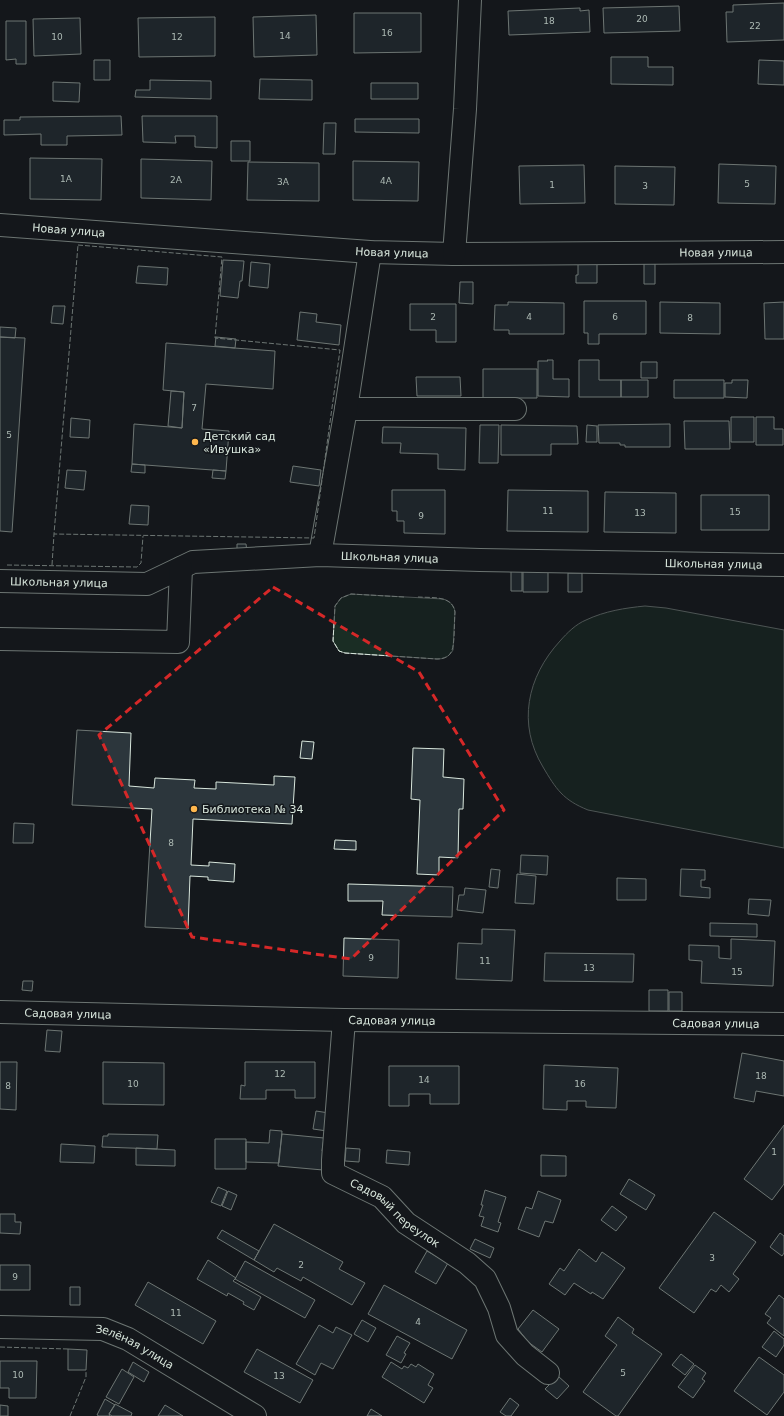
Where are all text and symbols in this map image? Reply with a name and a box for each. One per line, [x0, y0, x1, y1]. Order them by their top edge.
house number: 20 [636, 14, 648, 24]
house number: 18 [543, 16, 555, 26]
house number: 22 [749, 21, 761, 31]
house number: 16 [381, 28, 393, 38]
house number: 14 [279, 31, 291, 41]
house number: 10 [51, 32, 63, 42]
house number: 12 [171, 32, 183, 42]
house number: 1А [60, 174, 73, 184]
house number: 2А [170, 175, 183, 185]
house number: 4А [380, 176, 393, 186]
house number: 3А [277, 177, 290, 187]
house number: 5 [744, 179, 750, 189]
house number: 1 [549, 180, 555, 190]
house number: 3 [642, 181, 648, 191]
street label: Новая улица [32, 221, 106, 239]
street label: Новая улица [355, 244, 429, 260]
street label: Новая улица [679, 246, 753, 259]
house number: 2 [430, 312, 436, 322]
house number: 4 [526, 312, 532, 322]
house number: 6 [612, 312, 618, 322]
house number: 8 [687, 313, 693, 323]
house number: 7 [191, 403, 197, 413]
house number: 5 [6, 430, 12, 440]
place label: Детский сад «Ивушка» [203, 430, 276, 456]
marker: Детский сад «Ивушка» [190, 437, 200, 447]
house number: 11 [542, 506, 554, 516]
house number: 15 [729, 507, 741, 517]
house number: 13 [634, 508, 646, 518]
house number: 9 [418, 511, 424, 521]
street label: Школьная улица [341, 549, 439, 565]
street label: Школьная улица [665, 557, 763, 571]
street label: Школьная улица [10, 575, 108, 590]
place label: Библиотека № 34 [202, 803, 303, 816]
marker: Библиотека № 34 [189, 804, 199, 814]
house number: 8 [168, 838, 174, 848]
house number: 9 [368, 953, 374, 963]
house number: 11 [479, 956, 491, 966]
house number: 13 [583, 963, 595, 973]
house number: 15 [731, 967, 743, 977]
street label: Садовая улица [24, 1006, 112, 1021]
street label: Садовая улица [348, 1014, 436, 1027]
street label: Садовая улица [672, 1016, 759, 1030]
house number: 12 [274, 1069, 286, 1079]
house number: 18 [755, 1071, 767, 1081]
house number: 14 [418, 1075, 430, 1085]
house number: 10 [127, 1079, 139, 1089]
house number: 16 [574, 1079, 586, 1089]
house number: 8 [5, 1081, 11, 1091]
house number: 1 [771, 1147, 777, 1157]
street label: Садовый переулок [348, 1176, 443, 1250]
house number: 3 [709, 1253, 715, 1263]
house number: 2 [298, 1260, 304, 1270]
house number: 9 [12, 1272, 18, 1282]
house number: 11 [170, 1308, 182, 1318]
house number: 4 [415, 1317, 421, 1327]
street label: Зелёная улица [96, 1322, 176, 1372]
house number: 5 [620, 1368, 626, 1378]
house number: 10 [12, 1370, 24, 1380]
house number: 13 [273, 1371, 285, 1381]

